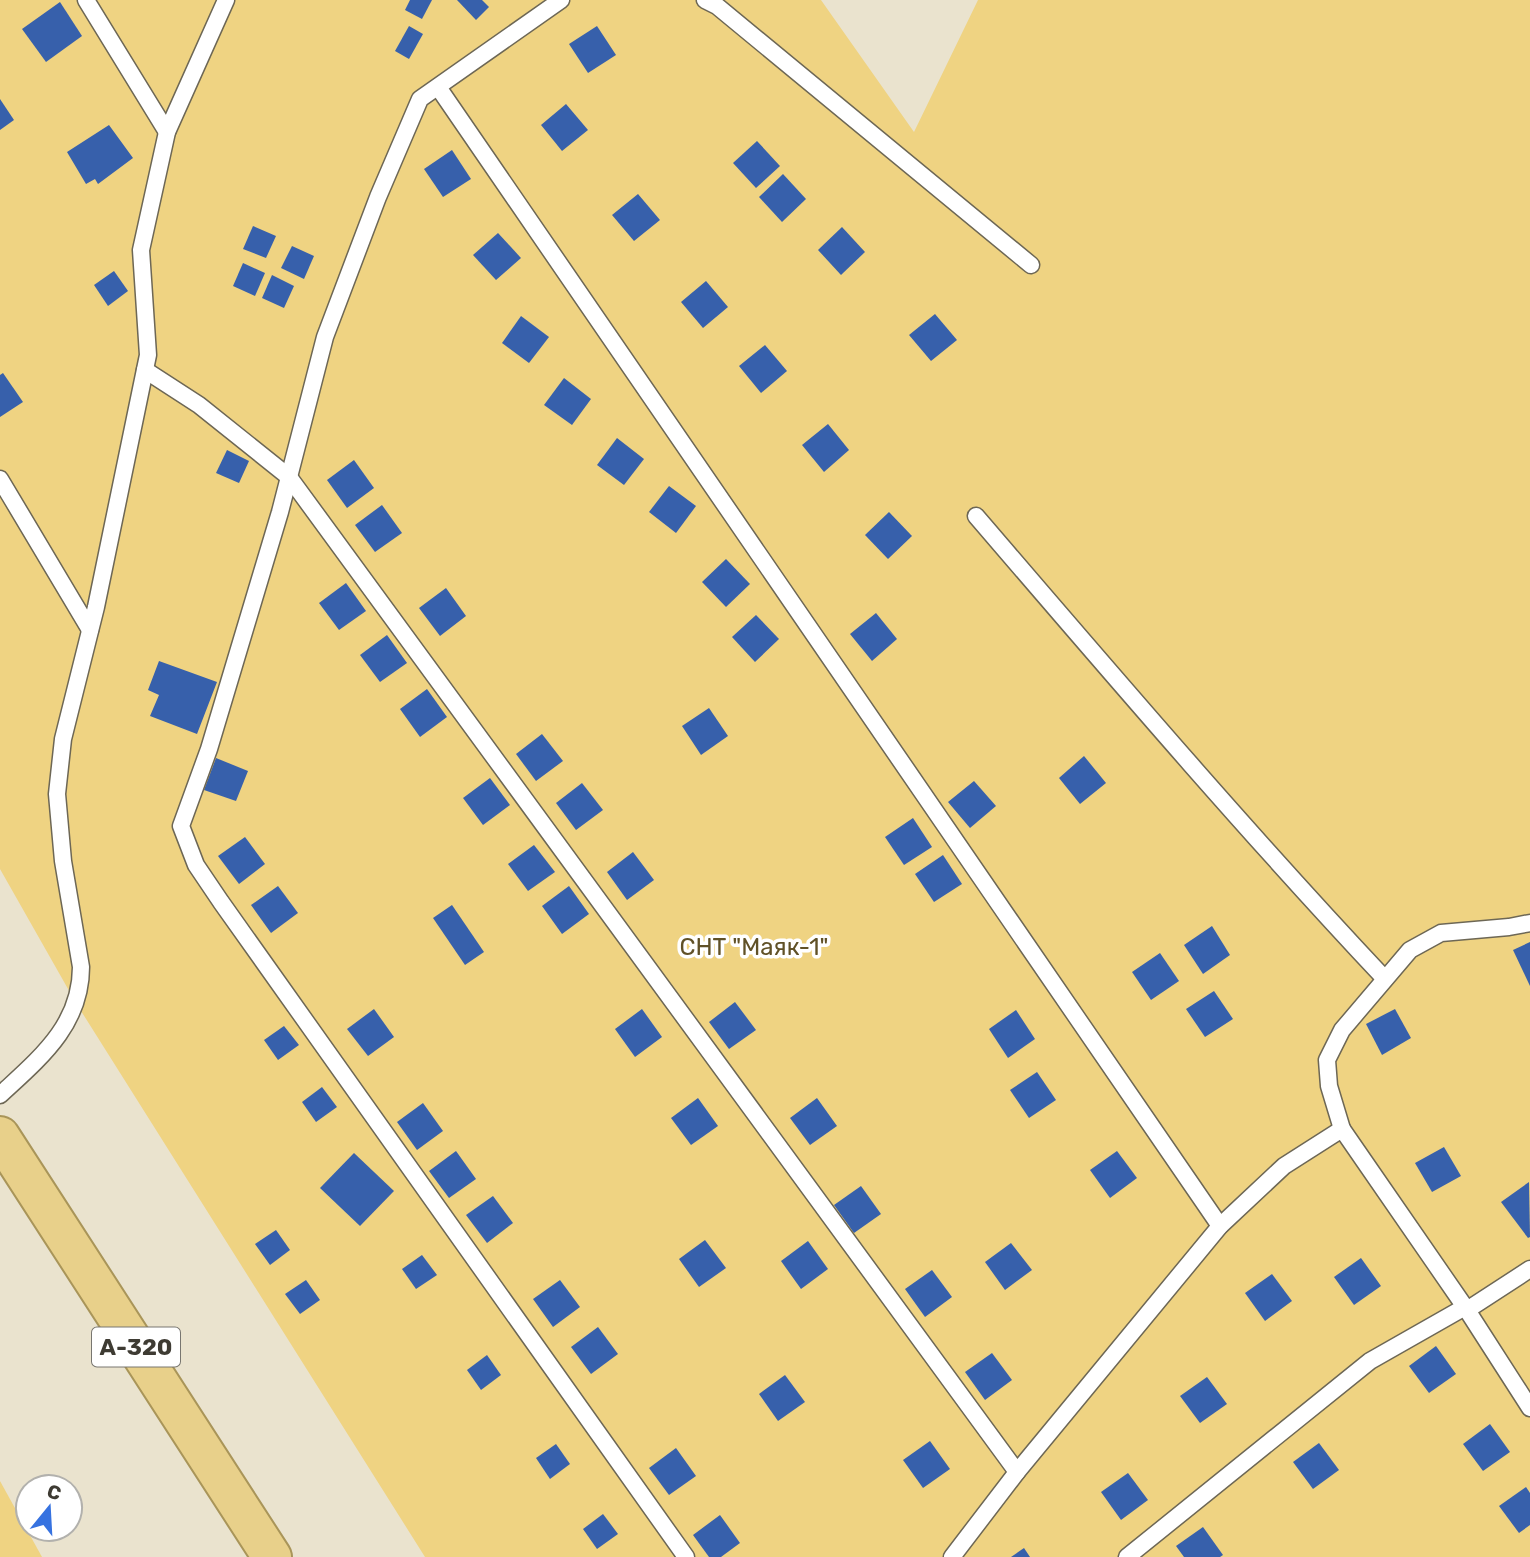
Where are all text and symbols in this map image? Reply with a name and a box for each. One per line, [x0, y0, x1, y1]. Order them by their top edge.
park label: СНТ "Маяк-1" [679, 933, 829, 961]
road number: А-320 [92, 1328, 180, 1366]
north arrow [14, 1473, 84, 1543]
text: С [44, 1479, 64, 1505]

